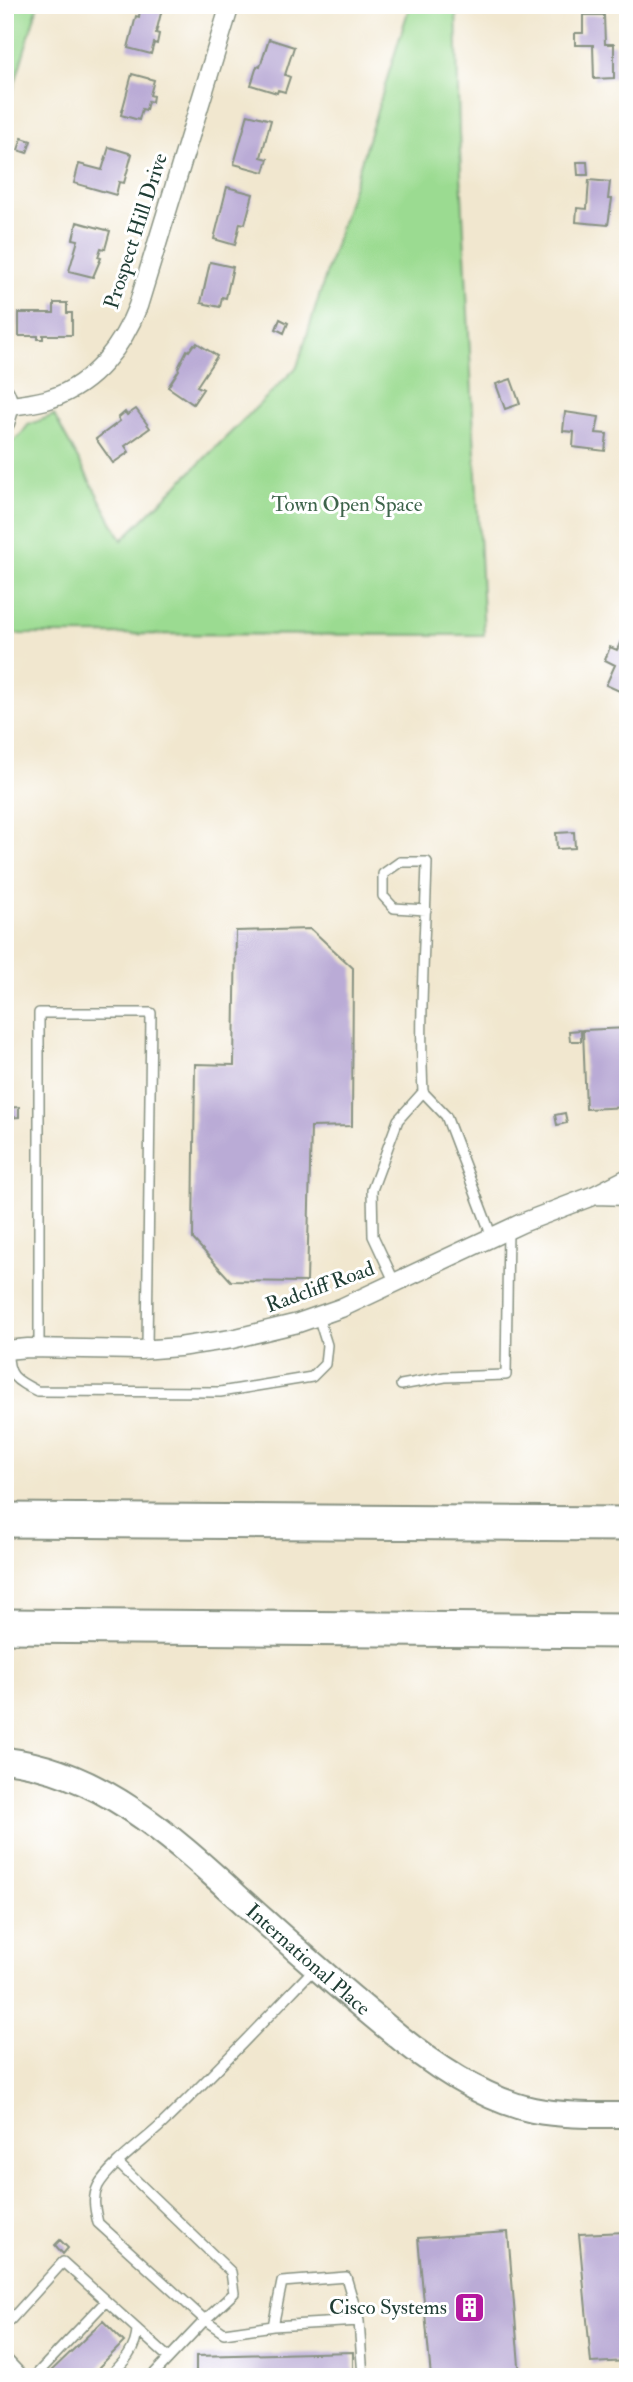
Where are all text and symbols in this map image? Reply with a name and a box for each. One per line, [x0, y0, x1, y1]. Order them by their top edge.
street label: Prospect Hill Drive [98, 149, 174, 312]
park label: Town Open Space [272, 491, 423, 518]
street label: Radcliff Road [262, 1255, 379, 1319]
street label: International Place [240, 1897, 376, 2021]
building icon: Cisco Systems [453, 2290, 487, 2324]
place label: Cisco Systems [329, 2294, 447, 2321]

